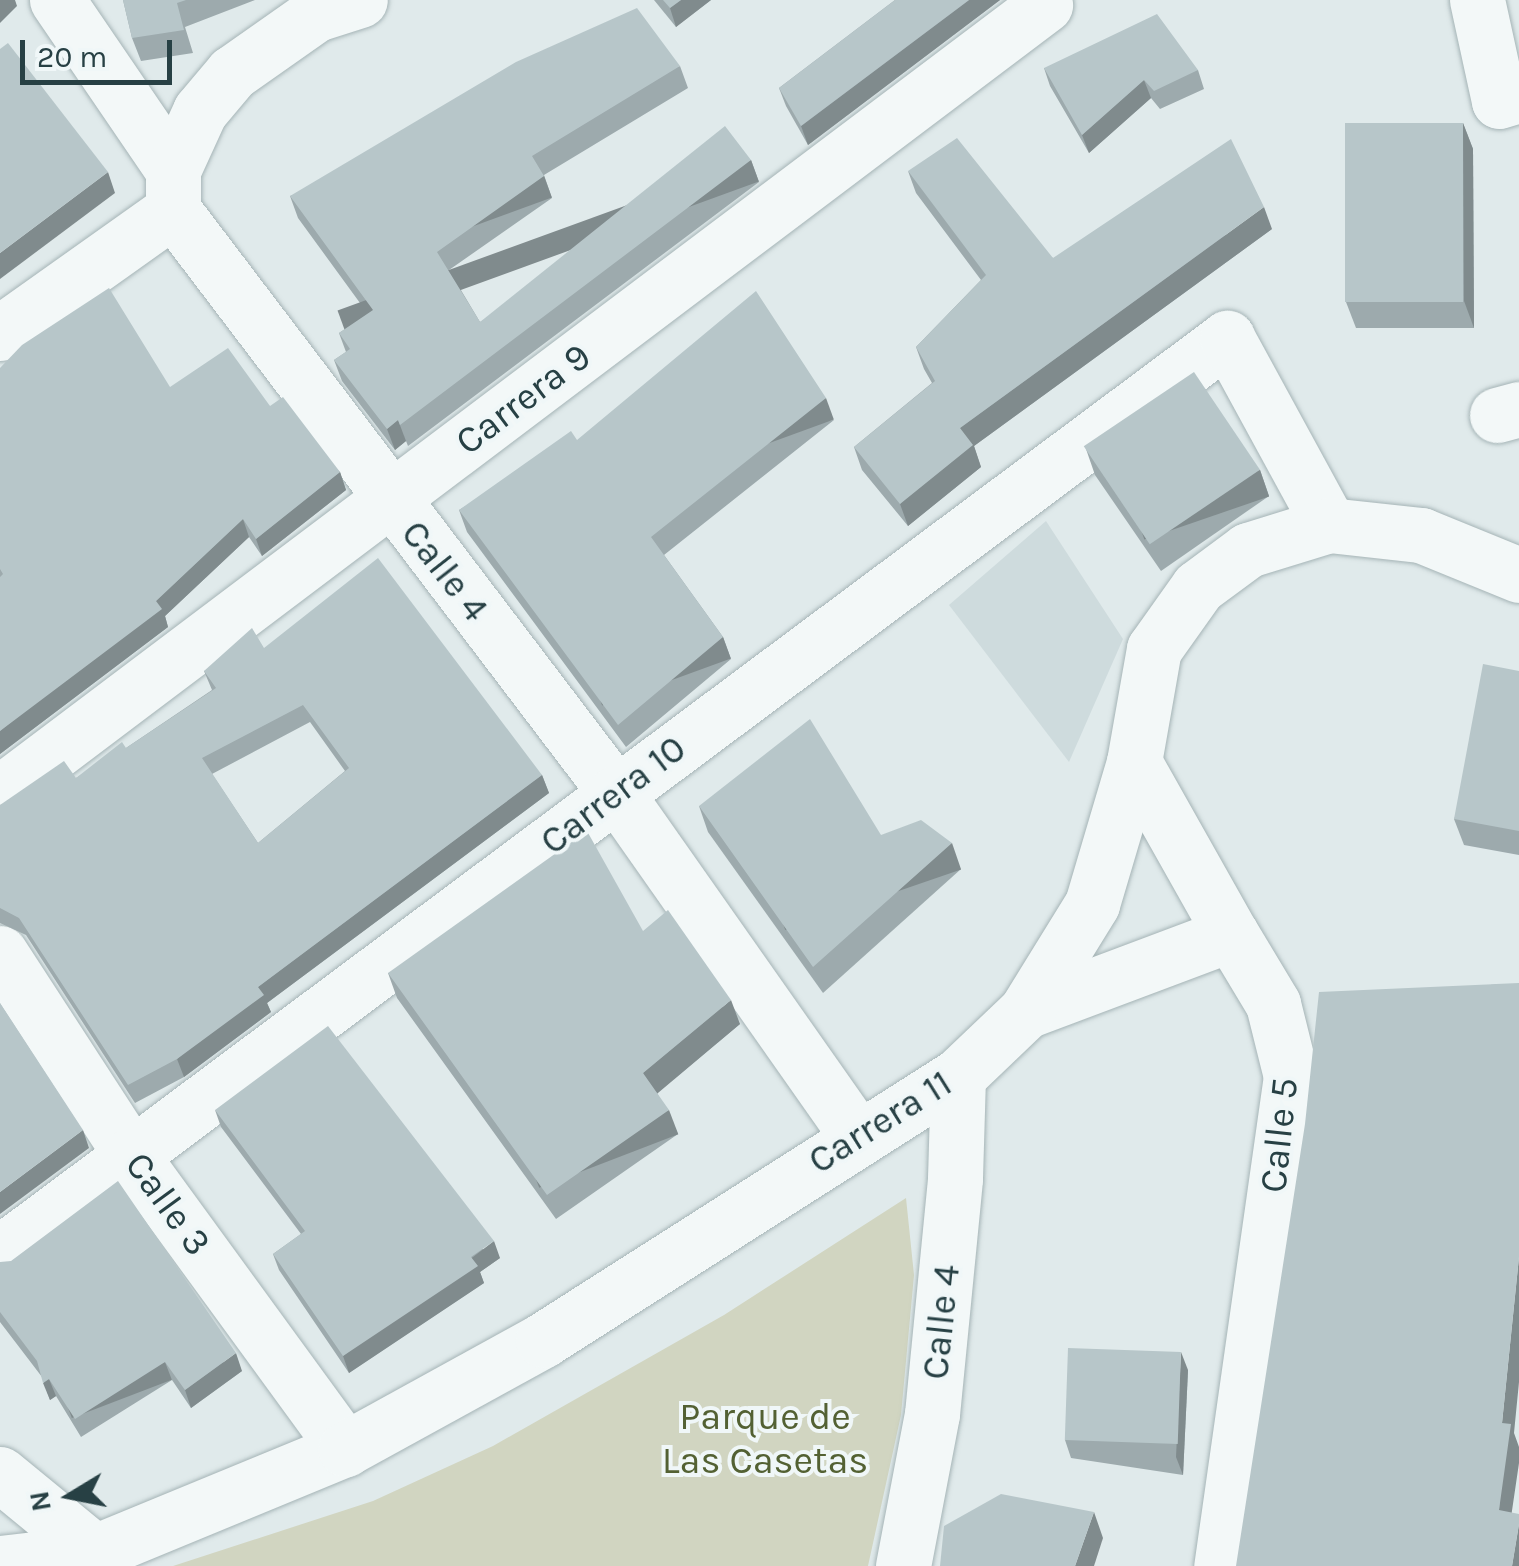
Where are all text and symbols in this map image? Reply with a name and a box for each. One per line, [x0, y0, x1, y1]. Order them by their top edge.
scale bar [25, 20, 178, 82]
text: 20 m [37, 39, 107, 75]
street label: Carrera 9 [447, 334, 599, 464]
street label: Calle 4 [392, 512, 498, 630]
street label: Carrera 10 [531, 726, 695, 864]
street label: Carrera 11 [800, 1060, 960, 1184]
street label: Calle 5 [1250, 1075, 1308, 1195]
street label: Calle 3 [115, 1143, 221, 1265]
street label: Calle 4 [912, 1262, 970, 1382]
park label: Parque de Las Casetas [662, 1394, 868, 1484]
north arrow [20, 1446, 120, 1546]
text: N [22, 1489, 58, 1514]

